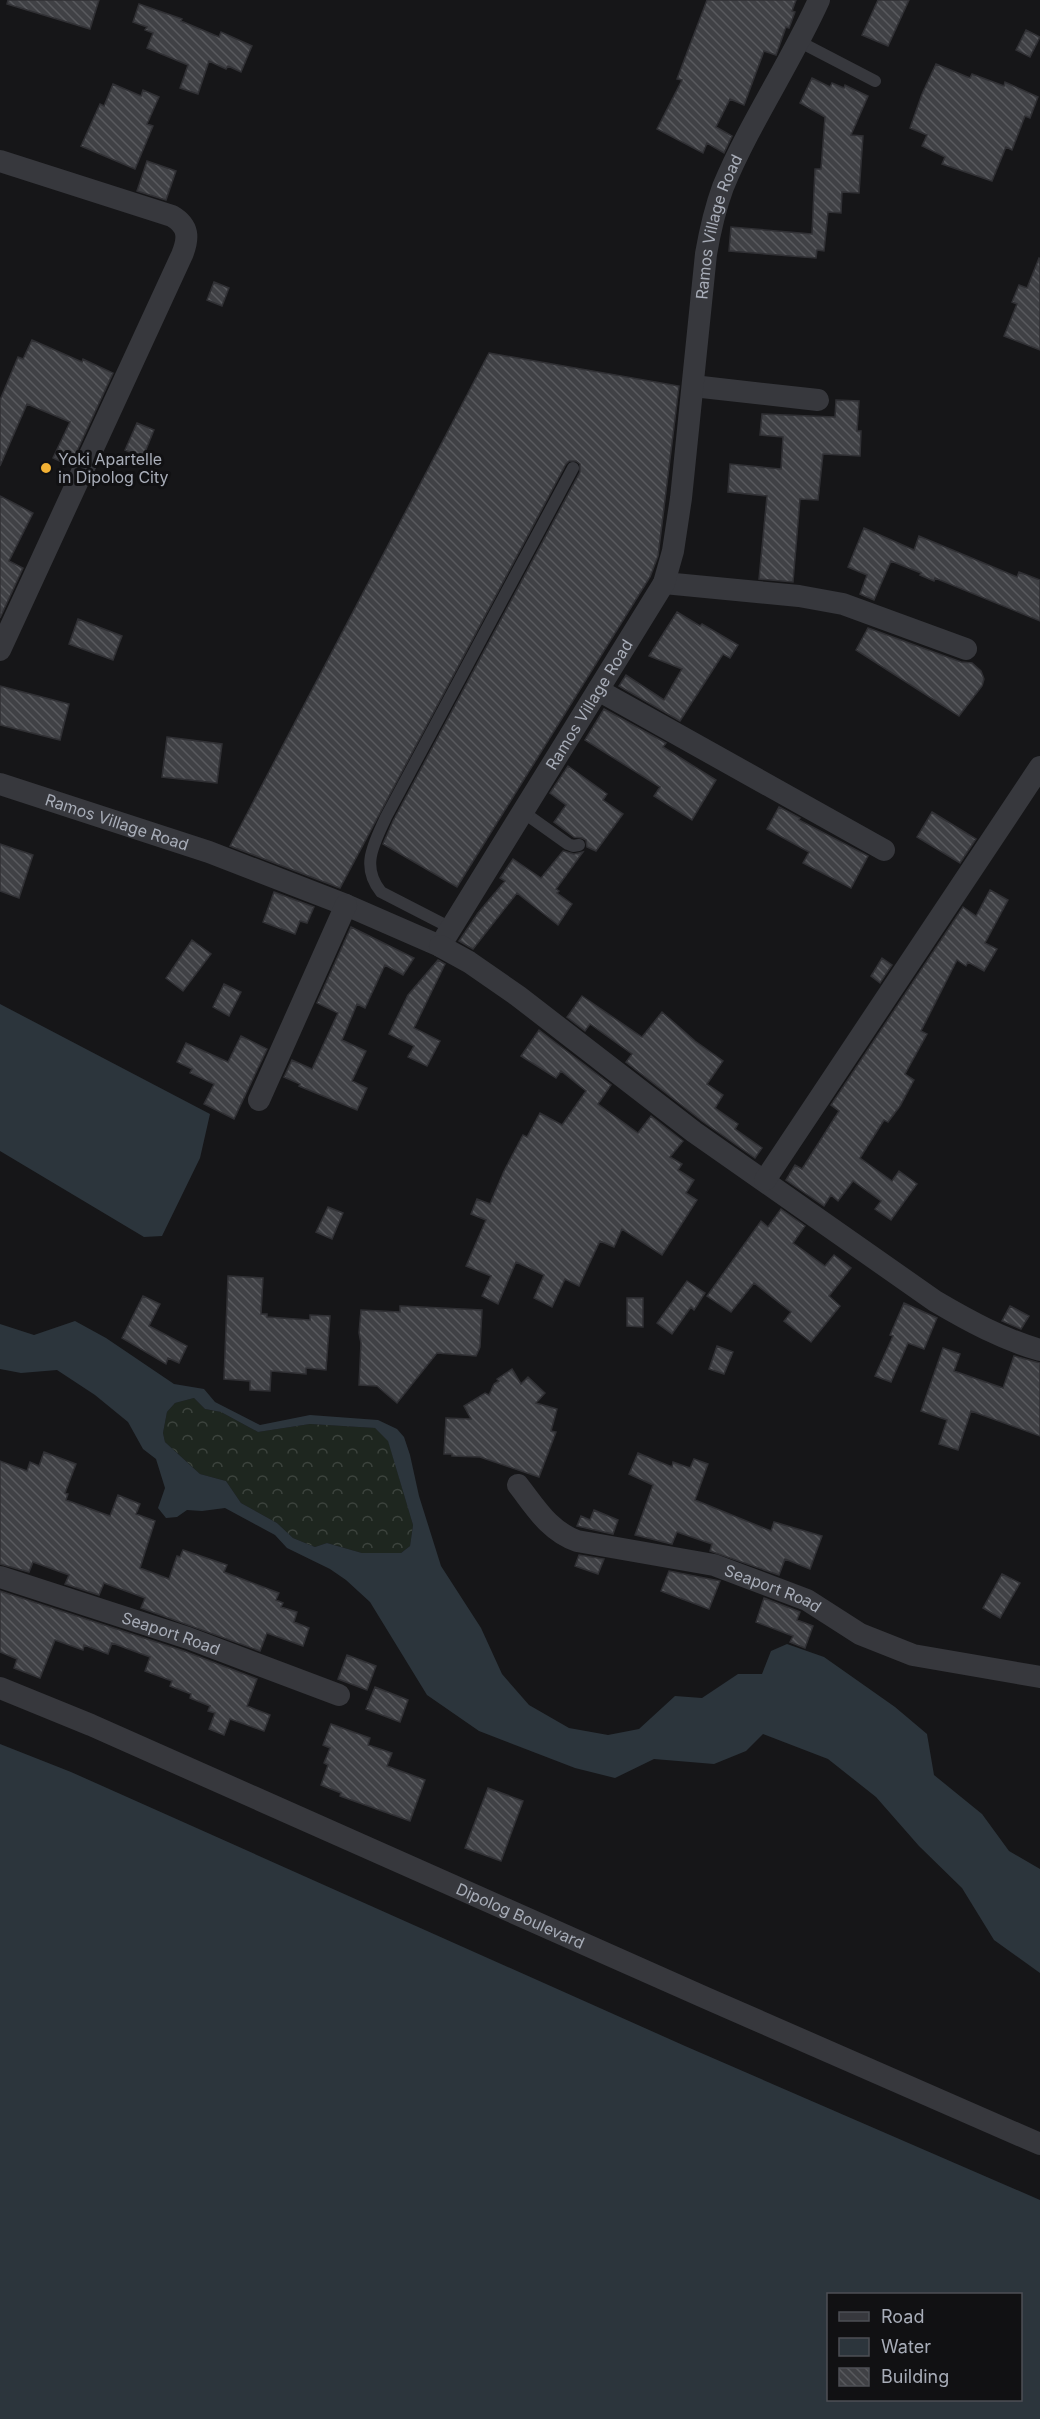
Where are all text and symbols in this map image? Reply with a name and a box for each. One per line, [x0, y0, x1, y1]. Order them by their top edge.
street label: Ramos Village Road [691, 151, 746, 301]
place label: Yoki Apartelle in Dipolog City [58, 449, 169, 487]
marker: Yoki Apartelle in Dipolog City [39, 461, 53, 475]
street label: Ramos Village Road [541, 636, 637, 773]
street label: Ramos Village Road [43, 789, 191, 855]
street label: Seaport Road [722, 1560, 825, 1617]
street label: Seaport Road [119, 1607, 223, 1659]
street label: Dipolog Boulevard [453, 1878, 588, 1953]
legend [827, 2293, 1022, 2401]
text: Road [881, 2306, 924, 2327]
text: Water [881, 2336, 931, 2357]
text: Building [881, 2366, 949, 2387]

